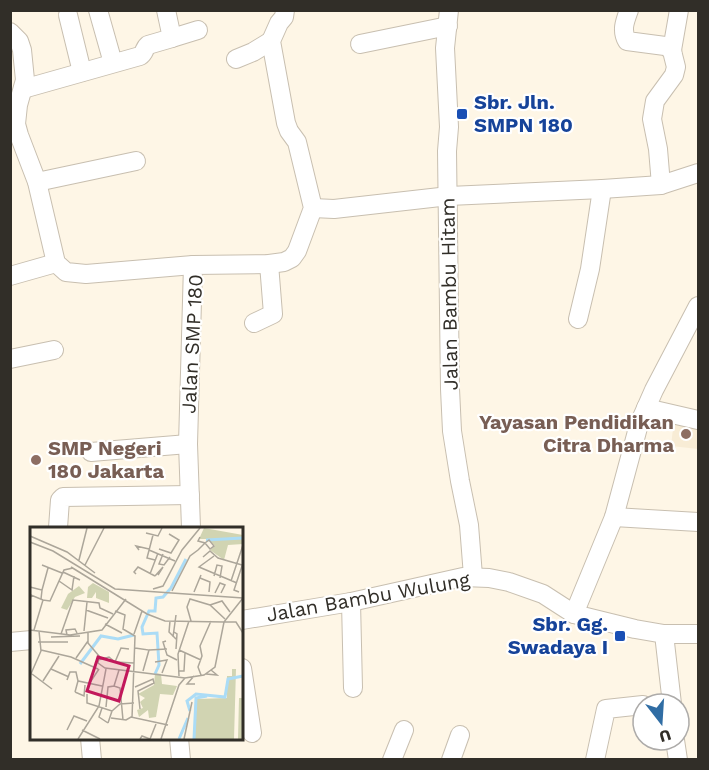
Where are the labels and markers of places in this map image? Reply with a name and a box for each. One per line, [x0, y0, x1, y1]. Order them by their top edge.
place label: Sbr. Jln. SMPN 180 [474, 90, 573, 137]
marker: Sbr. Jln. SMPN 180 [455, 107, 469, 121]
place label: Yayasan Pendidikan Citra Dharma [479, 410, 674, 457]
marker: Yayasan Pendidikan Citra Dharma [679, 427, 693, 441]
place label: SMP Negeri 180 Jakarta [48, 436, 164, 483]
marker: SMP Negeri 180 Jakarta [29, 453, 43, 467]
place label: Sbr. Gg. Swadaya I [508, 612, 608, 659]
marker: Sbr. Gg. Swadaya I [613, 629, 627, 643]

